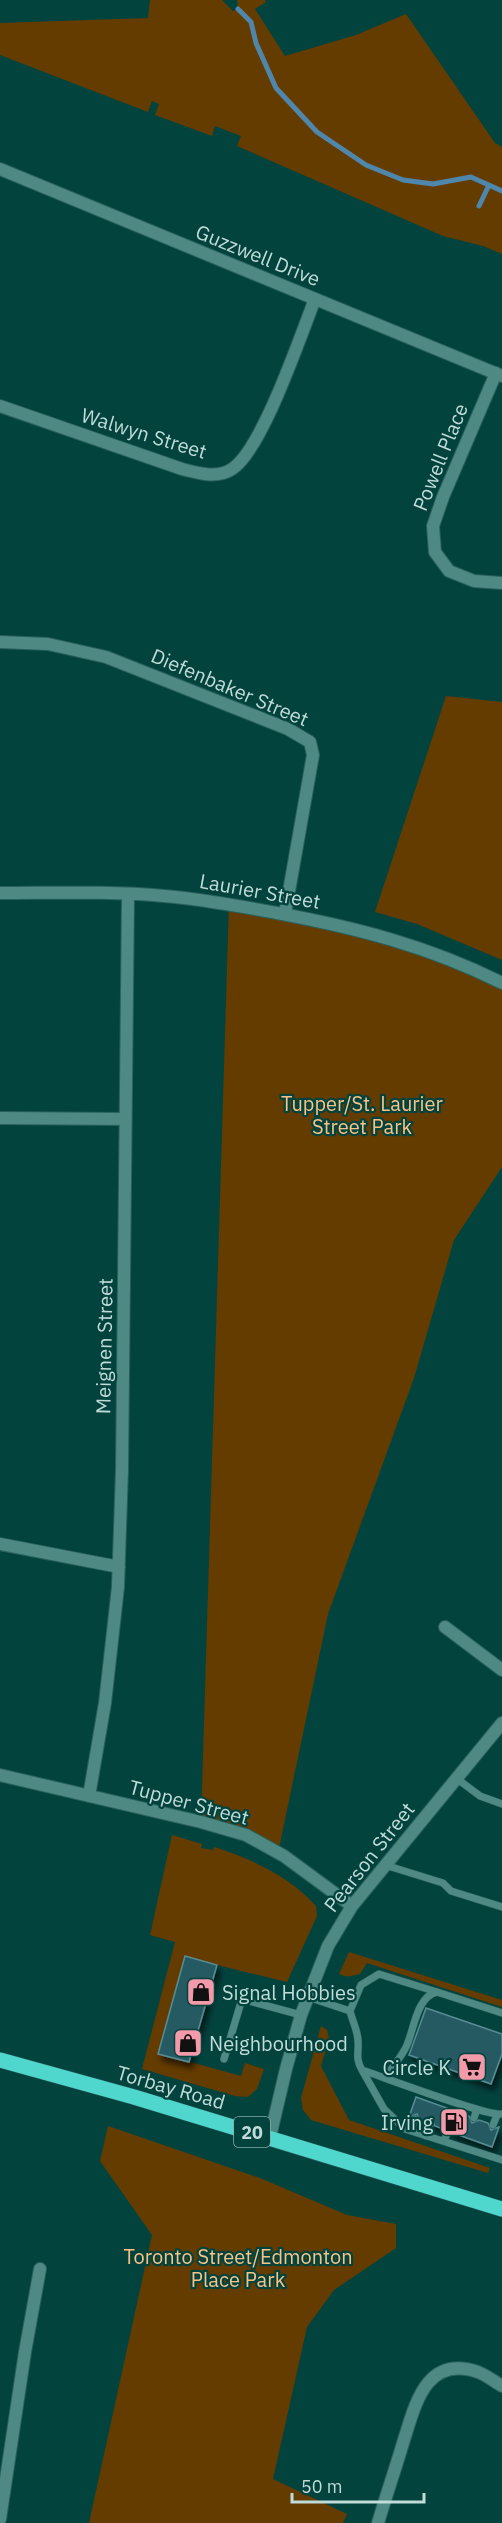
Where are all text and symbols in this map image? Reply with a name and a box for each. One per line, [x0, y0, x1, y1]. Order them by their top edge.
street label: Guzzwell Drive [192, 218, 324, 292]
street label: Powell Place [406, 399, 474, 515]
street label: Walwyn Street [78, 401, 210, 465]
street label: Diefenbaker Street [147, 642, 313, 732]
street label: Laurier Street [197, 867, 323, 915]
park label: Tupper/St. Laurier Street Park [281, 1090, 443, 1140]
street label: Meignen Street [89, 1278, 119, 1414]
street label: Tupper Street [126, 1773, 252, 1831]
street label: Pearson Street [318, 1796, 420, 1918]
shop icon: Signal Hobbies [185, 1976, 217, 2008]
place label: Signal Hobbies [222, 1979, 356, 2006]
shop icon: Neighbourhood [172, 2027, 204, 2059]
place label: Neighbourhood [209, 2030, 348, 2057]
supermarket icon: Circle K [456, 2051, 488, 2083]
place label: Circle K [382, 2054, 451, 2081]
street label: Torbay Road [114, 2059, 228, 2115]
fuel station icon: Irving [438, 2106, 470, 2138]
place label: Irving [381, 2109, 433, 2136]
road number: 20 [234, 2117, 270, 2147]
park label: Toronto Street/Edmonton Place Park [123, 2243, 353, 2293]
scale bar [292, 2466, 424, 2504]
text: 50 m [301, 2475, 343, 2498]

